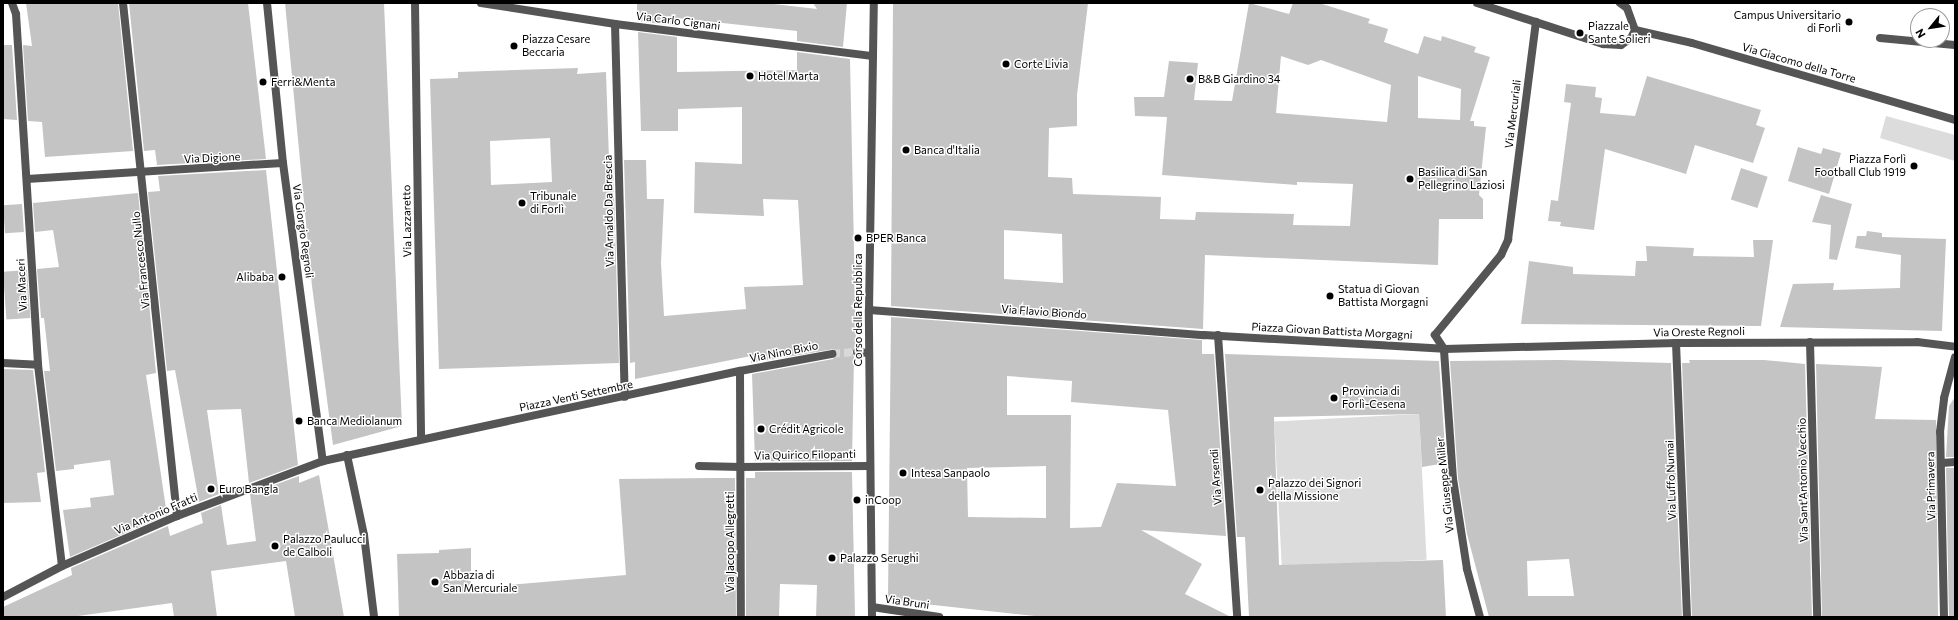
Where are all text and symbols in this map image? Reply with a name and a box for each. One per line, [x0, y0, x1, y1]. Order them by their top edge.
north arrow [1910, 8, 1950, 48]
street label: Via Carlo Cignani [635, 9, 721, 33]
place label: Campus Universitario di Forlì [1734, 9, 1841, 35]
marker: Campus Universitario di Forlì [1844, 17, 1854, 27]
place label: Piazzale Sante Solieri [1588, 20, 1651, 46]
text: N [1912, 27, 1928, 41]
marker: Piazzale Sante Solieri [1575, 28, 1585, 38]
place label: Piazza Cesare Beccaria [522, 33, 590, 59]
street label: Via Giacomo della Torre [1740, 40, 1858, 86]
marker: Piazza Cesare Beccaria [509, 41, 519, 51]
place label: Corte Livia [1014, 57, 1068, 71]
marker: Corte Livia [1001, 59, 1011, 69]
place label: Hotel Marta [758, 69, 819, 83]
marker: Hotel Marta [745, 71, 755, 81]
place label: B&B Giardino 34 [1198, 72, 1280, 86]
marker: B&B Giardino 34 [1185, 74, 1195, 84]
place label: Ferri&Menta [271, 75, 335, 89]
marker: Ferri&Menta [258, 77, 268, 87]
street label: Via Mercuriali [1502, 79, 1524, 149]
place label: Banca d'Italia [914, 143, 980, 157]
marker: Banca d'Italia [901, 145, 911, 155]
street label: Via Digione [183, 150, 241, 166]
place label: Piazza Forlì Football Club 1919 [1815, 153, 1906, 179]
street label: Via Arnaldo Da Brescia [601, 155, 617, 267]
marker: Piazza Forlì Football Club 1919 [1909, 161, 1919, 171]
place label: Basilica di San Pellegrino Laziosi [1418, 166, 1505, 192]
marker: Basilica di San Pellegrino Laziosi [1405, 174, 1415, 184]
street label: Via Giorgio Regnoli [290, 183, 316, 279]
street label: Via Lazzaretto [400, 185, 414, 257]
place label: Tribunale di Forlì [530, 190, 577, 216]
marker: Tribunale di Forlì [517, 198, 527, 208]
street label: Via Francesco Nullo [129, 211, 153, 309]
place label: BPER Banca [866, 231, 926, 245]
marker: BPER Banca [853, 233, 863, 243]
street label: Corso della Repubblica [851, 254, 865, 366]
street label: Via Maceri [14, 258, 30, 312]
place label: Alibaba [236, 270, 274, 284]
marker: Alibaba [277, 272, 287, 282]
place label: Statua di Giovan Battista Morgagni [1338, 283, 1428, 309]
marker: Statua di Giovan Battista Morgagni [1325, 291, 1335, 301]
street label: Via Flavio Biondo [1001, 302, 1087, 322]
street label: Piazza Giovan Battista Morgagni [1251, 320, 1413, 342]
street label: Via Oreste Regnoli [1653, 325, 1745, 339]
street label: Via Nino Bixio [749, 339, 819, 365]
street label: Piazza Venti Settembre [518, 378, 634, 414]
place label: Provincia di Forlì-Cesena [1342, 385, 1406, 411]
marker: Provincia di Forlì-Cesena [1329, 393, 1339, 403]
place label: Banca Mediolanum [307, 414, 402, 428]
marker: Banca Mediolanum [294, 416, 304, 426]
street label: Via Sant'Antonio Vecchio [1795, 418, 1811, 542]
place label: Crédit Agricole [769, 422, 843, 436]
marker: Crédit Agricole [756, 424, 766, 434]
street label: Via Giuseppe Miller [1433, 437, 1457, 533]
street label: Via Luffo Numai [1663, 440, 1679, 520]
street label: Via Quirico Filopanti [754, 448, 856, 462]
street label: Via Arsendi [1207, 448, 1225, 506]
street label: Via Primavera [1924, 451, 1938, 521]
place label: Intesa Sanpaolo [911, 466, 990, 480]
marker: Intesa Sanpaolo [898, 468, 908, 478]
place label: Palazzo dei Signori della Missione [1268, 477, 1361, 503]
place label: Euro Bangla [219, 482, 278, 496]
marker: Euro Bangla [206, 484, 216, 494]
marker: Palazzo dei Signori della Missione [1255, 485, 1265, 495]
street label: Via Antonio Fratti [112, 491, 200, 537]
street label: Via Jacopo Allegretti [723, 491, 737, 593]
place label: inCoop [865, 493, 901, 507]
marker: inCoop [852, 495, 862, 505]
place label: Palazzo Paulucci de Calboli [283, 533, 365, 559]
marker: Palazzo Paulucci de Calboli [270, 541, 280, 551]
place label: Palazzo Serughi [840, 551, 919, 565]
marker: Palazzo Serughi [827, 553, 837, 563]
place label: Abbazia di San Mercuriale [443, 569, 517, 595]
marker: Abbazia di San Mercuriale [430, 577, 440, 587]
street label: Via Bruni [884, 592, 930, 612]

